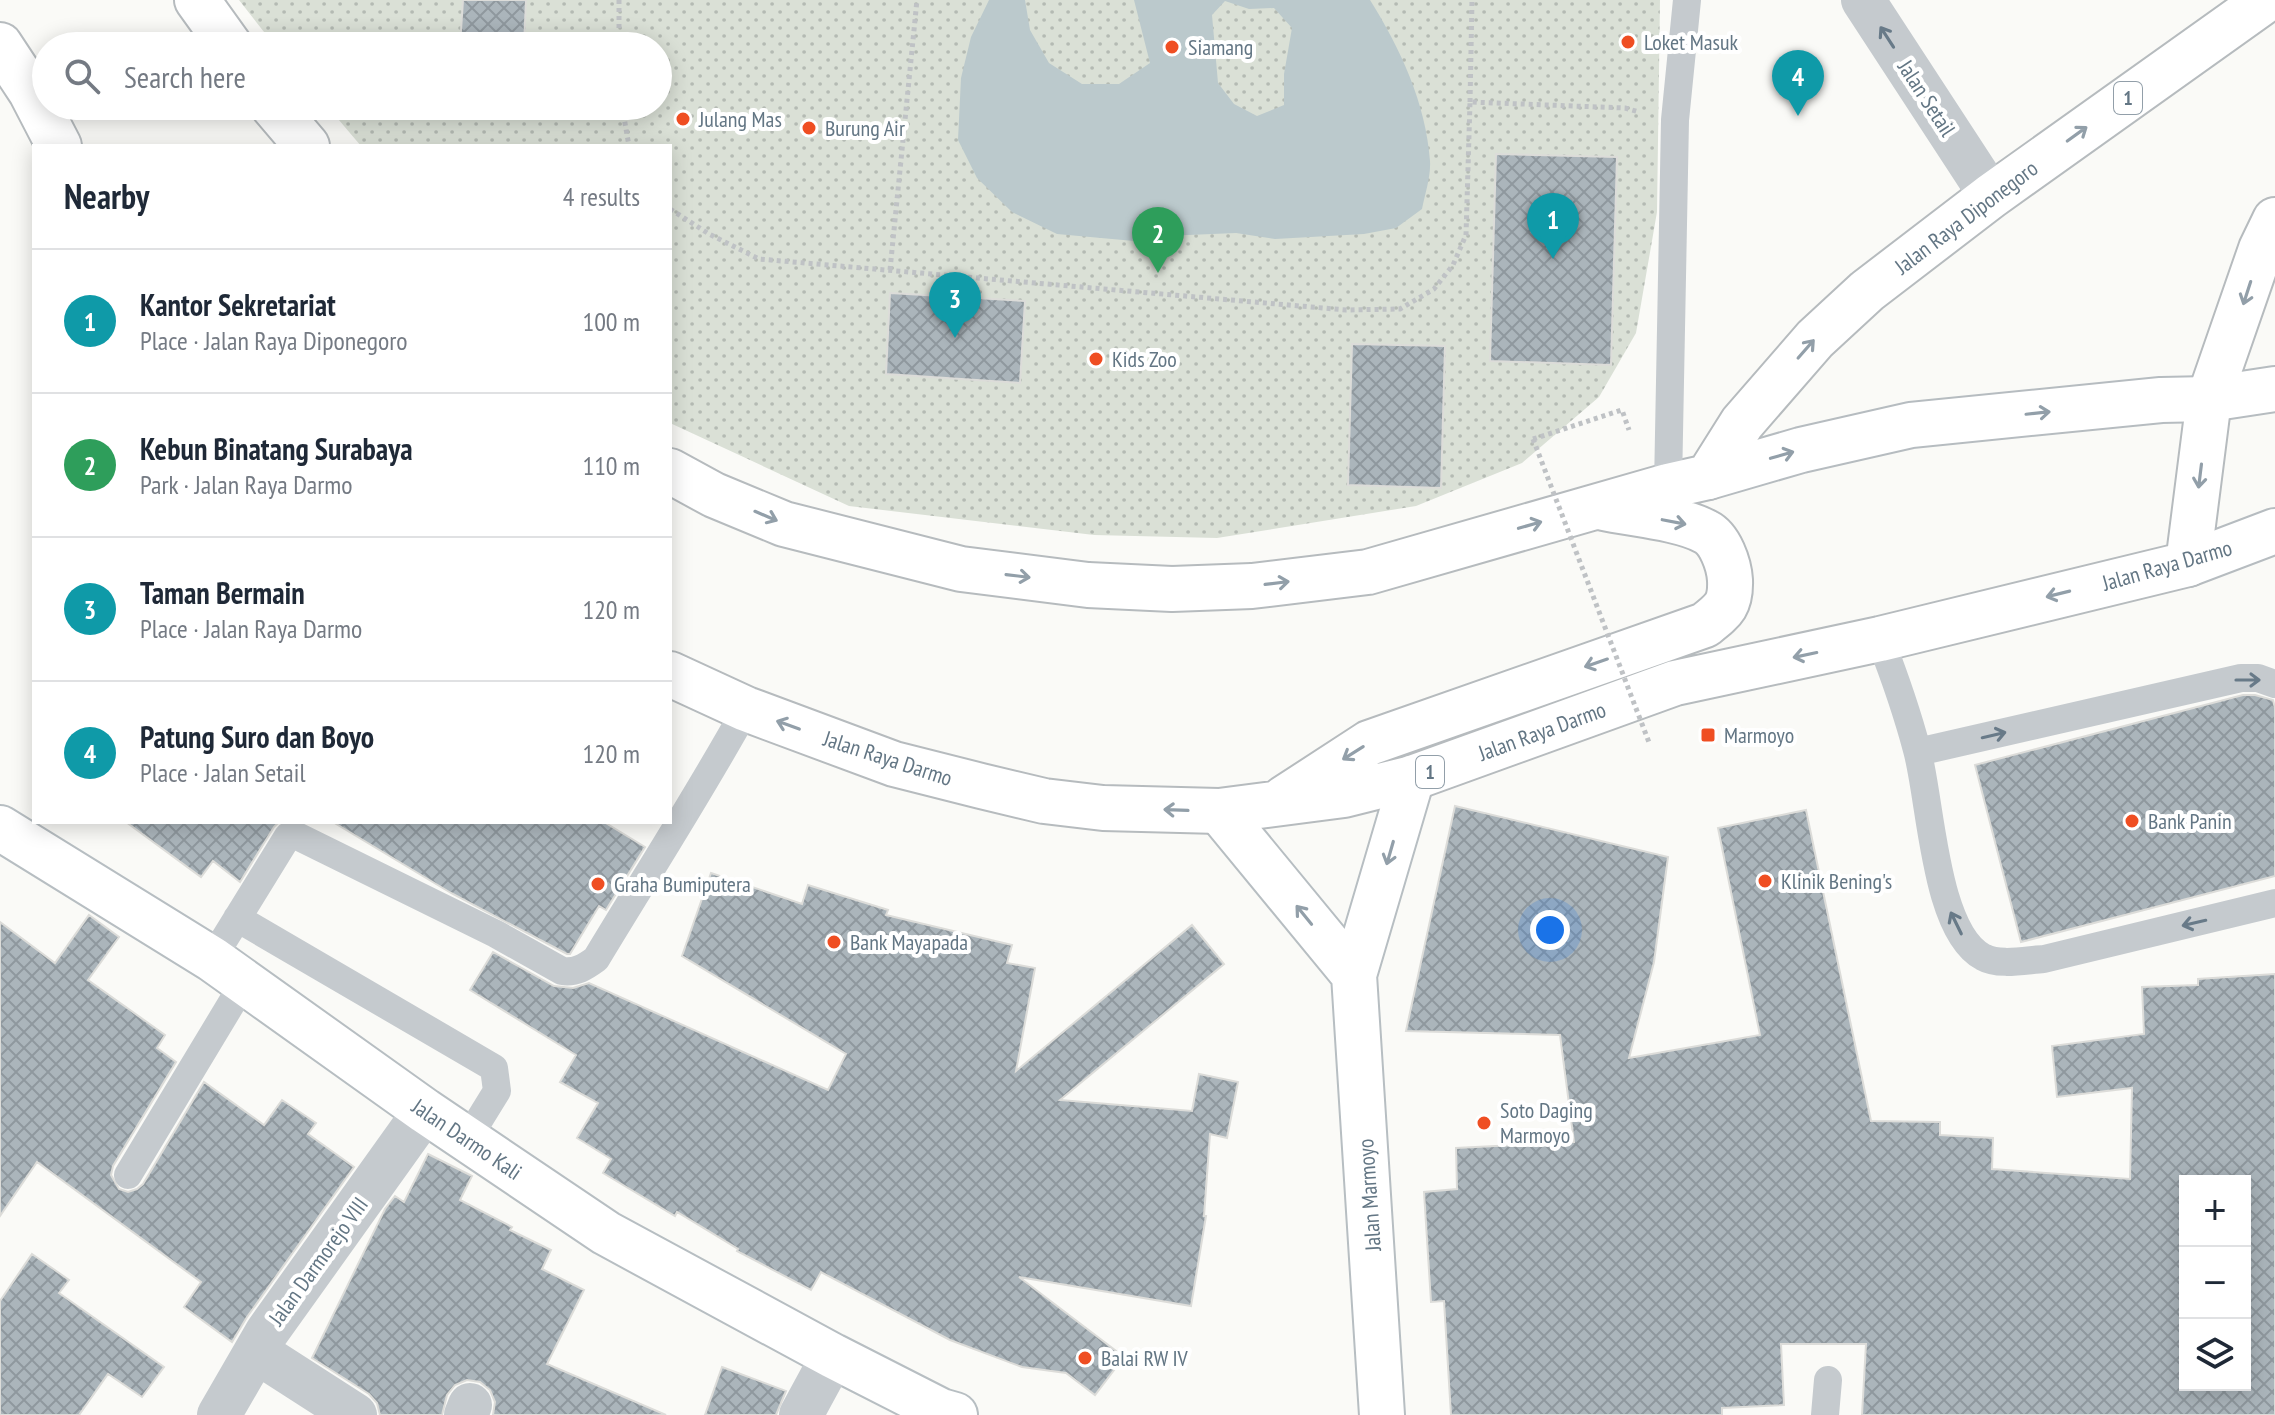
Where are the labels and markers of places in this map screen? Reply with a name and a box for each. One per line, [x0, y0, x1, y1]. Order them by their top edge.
place label: Loket Masuk [1644, 28, 1739, 56]
place label: Siamang [1188, 33, 1253, 61]
marker: Loket Masuk [1619, 33, 1637, 51]
marker: Siamang [1163, 38, 1181, 56]
pin: 4 [1772, 50, 1824, 116]
place label: Julang Mas [698, 105, 782, 133]
marker: Julang Mas [674, 110, 692, 128]
place label: Burung Air [825, 114, 905, 142]
marker: Burung Air [800, 119, 818, 137]
pin: 1 [1527, 193, 1579, 259]
pin: 2 [1132, 207, 1184, 273]
pin: 3 [929, 272, 981, 338]
place label: Kids Zoo [1112, 345, 1177, 373]
marker: Kids Zoo [1087, 350, 1105, 368]
place label: Marmoyo [1724, 721, 1794, 749]
marker: Marmoyo [1699, 726, 1717, 744]
place label: Bank Panin [2148, 807, 2232, 835]
marker: Bank Panin [2123, 812, 2141, 830]
place label: Klinik Bening's [1781, 867, 1892, 895]
place label: Graha Bumiputera [614, 870, 751, 898]
marker: Klinik Bening's [1756, 872, 1774, 890]
marker: Graha Bumiputera [589, 875, 607, 893]
place label: Bank Mayapada [850, 928, 968, 956]
marker: Bank Mayapada [825, 933, 843, 951]
place label: Soto Daging Marmoyo [1500, 1096, 1593, 1149]
marker: Soto Daging Marmoyo [1475, 1114, 1493, 1132]
place label: Balai RW IV [1101, 1344, 1189, 1372]
marker: Balai RW IV [1076, 1349, 1094, 1367]

